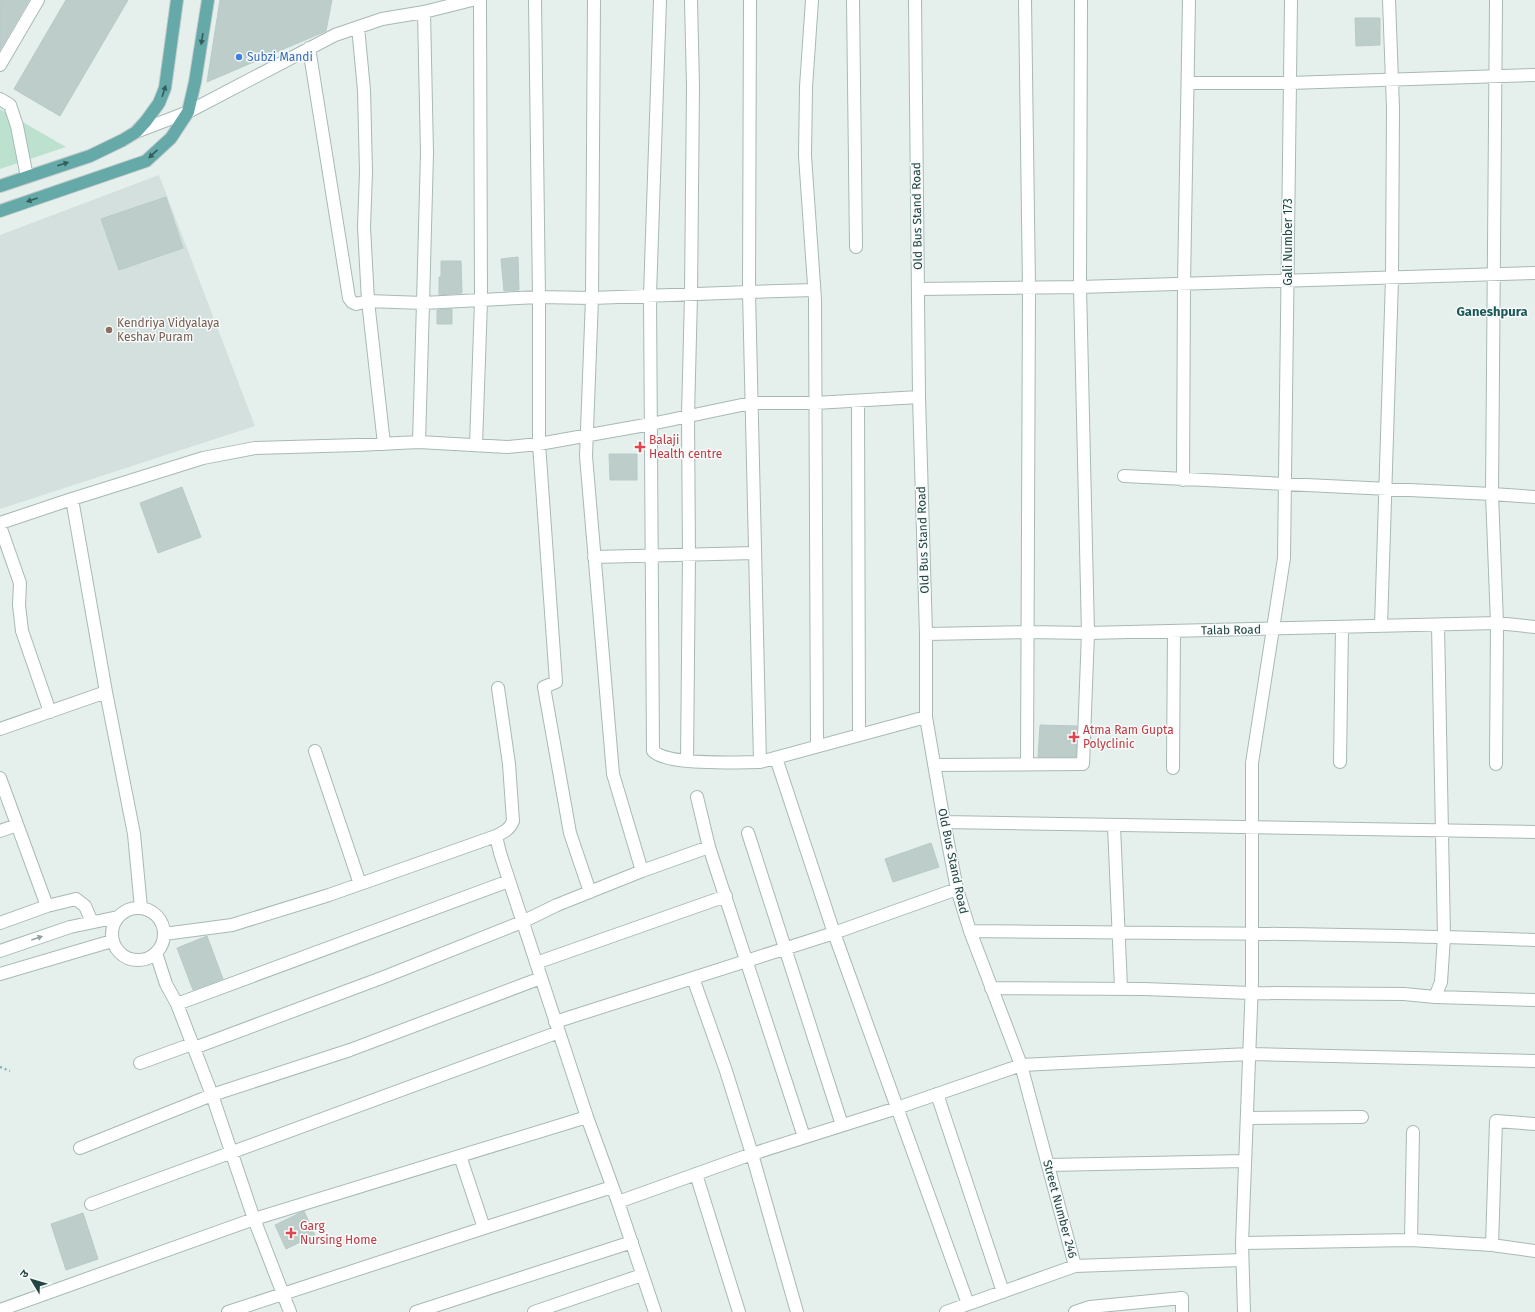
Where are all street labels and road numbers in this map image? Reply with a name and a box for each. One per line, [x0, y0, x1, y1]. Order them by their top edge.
street label: Old Bus Stand Road [909, 162, 925, 270]
street label: Gali Number 173 [1281, 198, 1295, 286]
street label: Old Bus Stand Road [914, 486, 932, 594]
street label: Talab Road [1201, 622, 1261, 638]
street label: Old Bus Stand Road [935, 807, 971, 915]
street label: Street Number 246 [1040, 1158, 1080, 1260]

